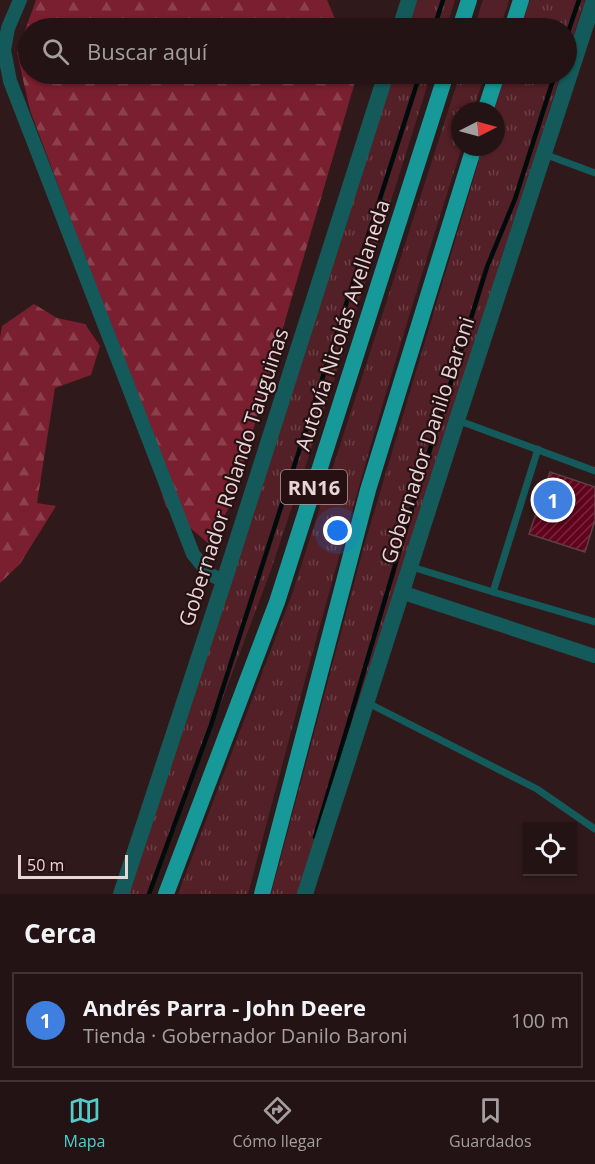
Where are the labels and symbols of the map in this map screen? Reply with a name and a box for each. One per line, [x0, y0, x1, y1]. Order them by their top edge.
north arrow [451, 102, 505, 156]
street label: Autovía Nicolás Avellaneda [288, 196, 396, 454]
street label: Gobernador Danilo Baroni [374, 313, 480, 567]
street label: Gobernador Rolando Tauguinas [172, 324, 294, 630]
road number: RN16 [281, 470, 347, 504]
pin: 1 [534, 478, 572, 522]
your location [323, 516, 352, 545]
scale bar [18, 852, 128, 880]

